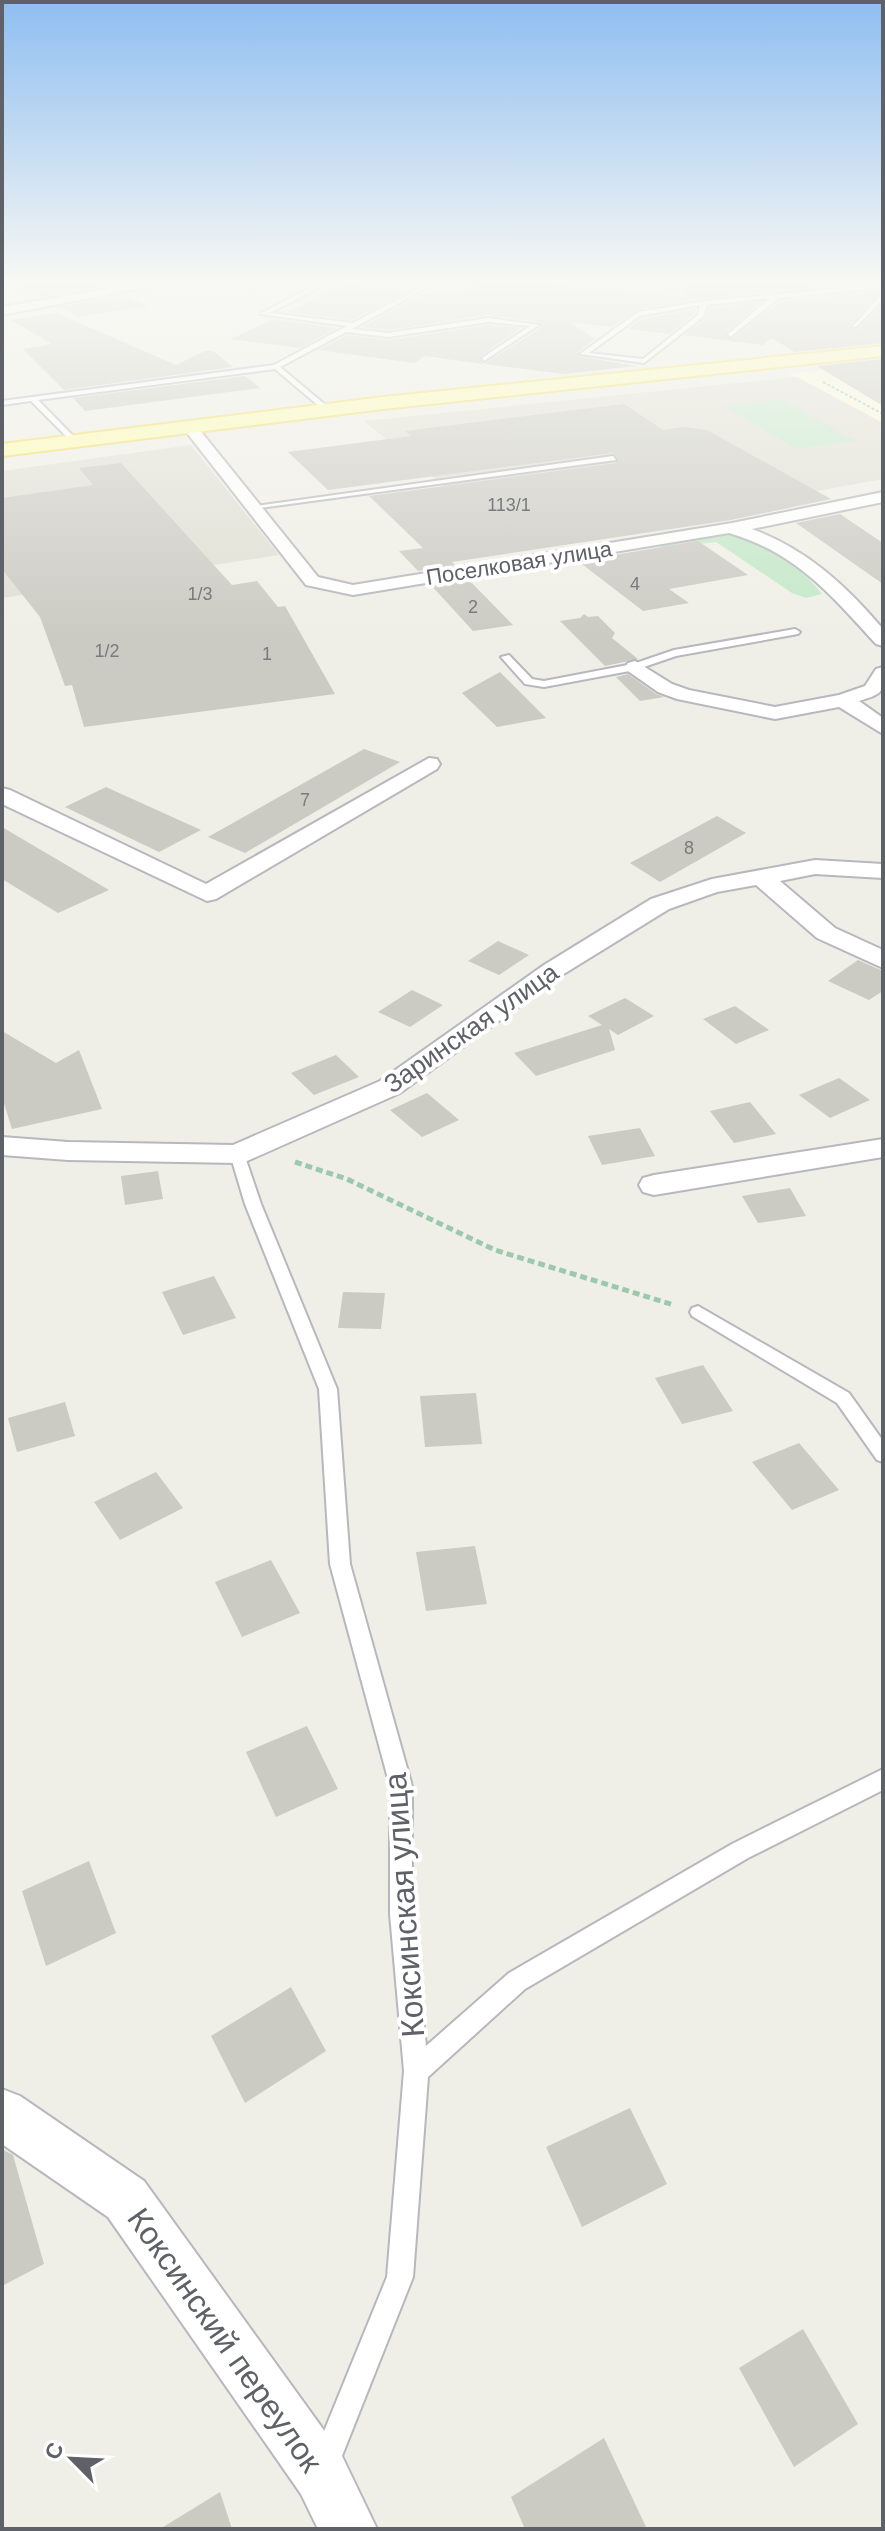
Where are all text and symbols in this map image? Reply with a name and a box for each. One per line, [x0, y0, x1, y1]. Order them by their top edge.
house number: 113/1 [487, 495, 531, 515]
street label: Поселковая улица [424, 536, 614, 590]
house number: 4 [630, 574, 640, 594]
house number: 1/3 [187, 584, 213, 604]
house number: 2 [468, 597, 478, 617]
house number: 1/2 [94, 641, 120, 661]
house number: 1 [262, 644, 272, 664]
house number: 7 [300, 790, 310, 810]
house number: 8 [684, 838, 694, 858]
street label: Заринская улица [378, 956, 564, 1099]
street label: Коксинская улица [377, 1771, 431, 2038]
street label: Коксинский переулок [120, 2201, 330, 2480]
north arrow [32, 2419, 112, 2499]
text: С [40, 2439, 69, 2463]

